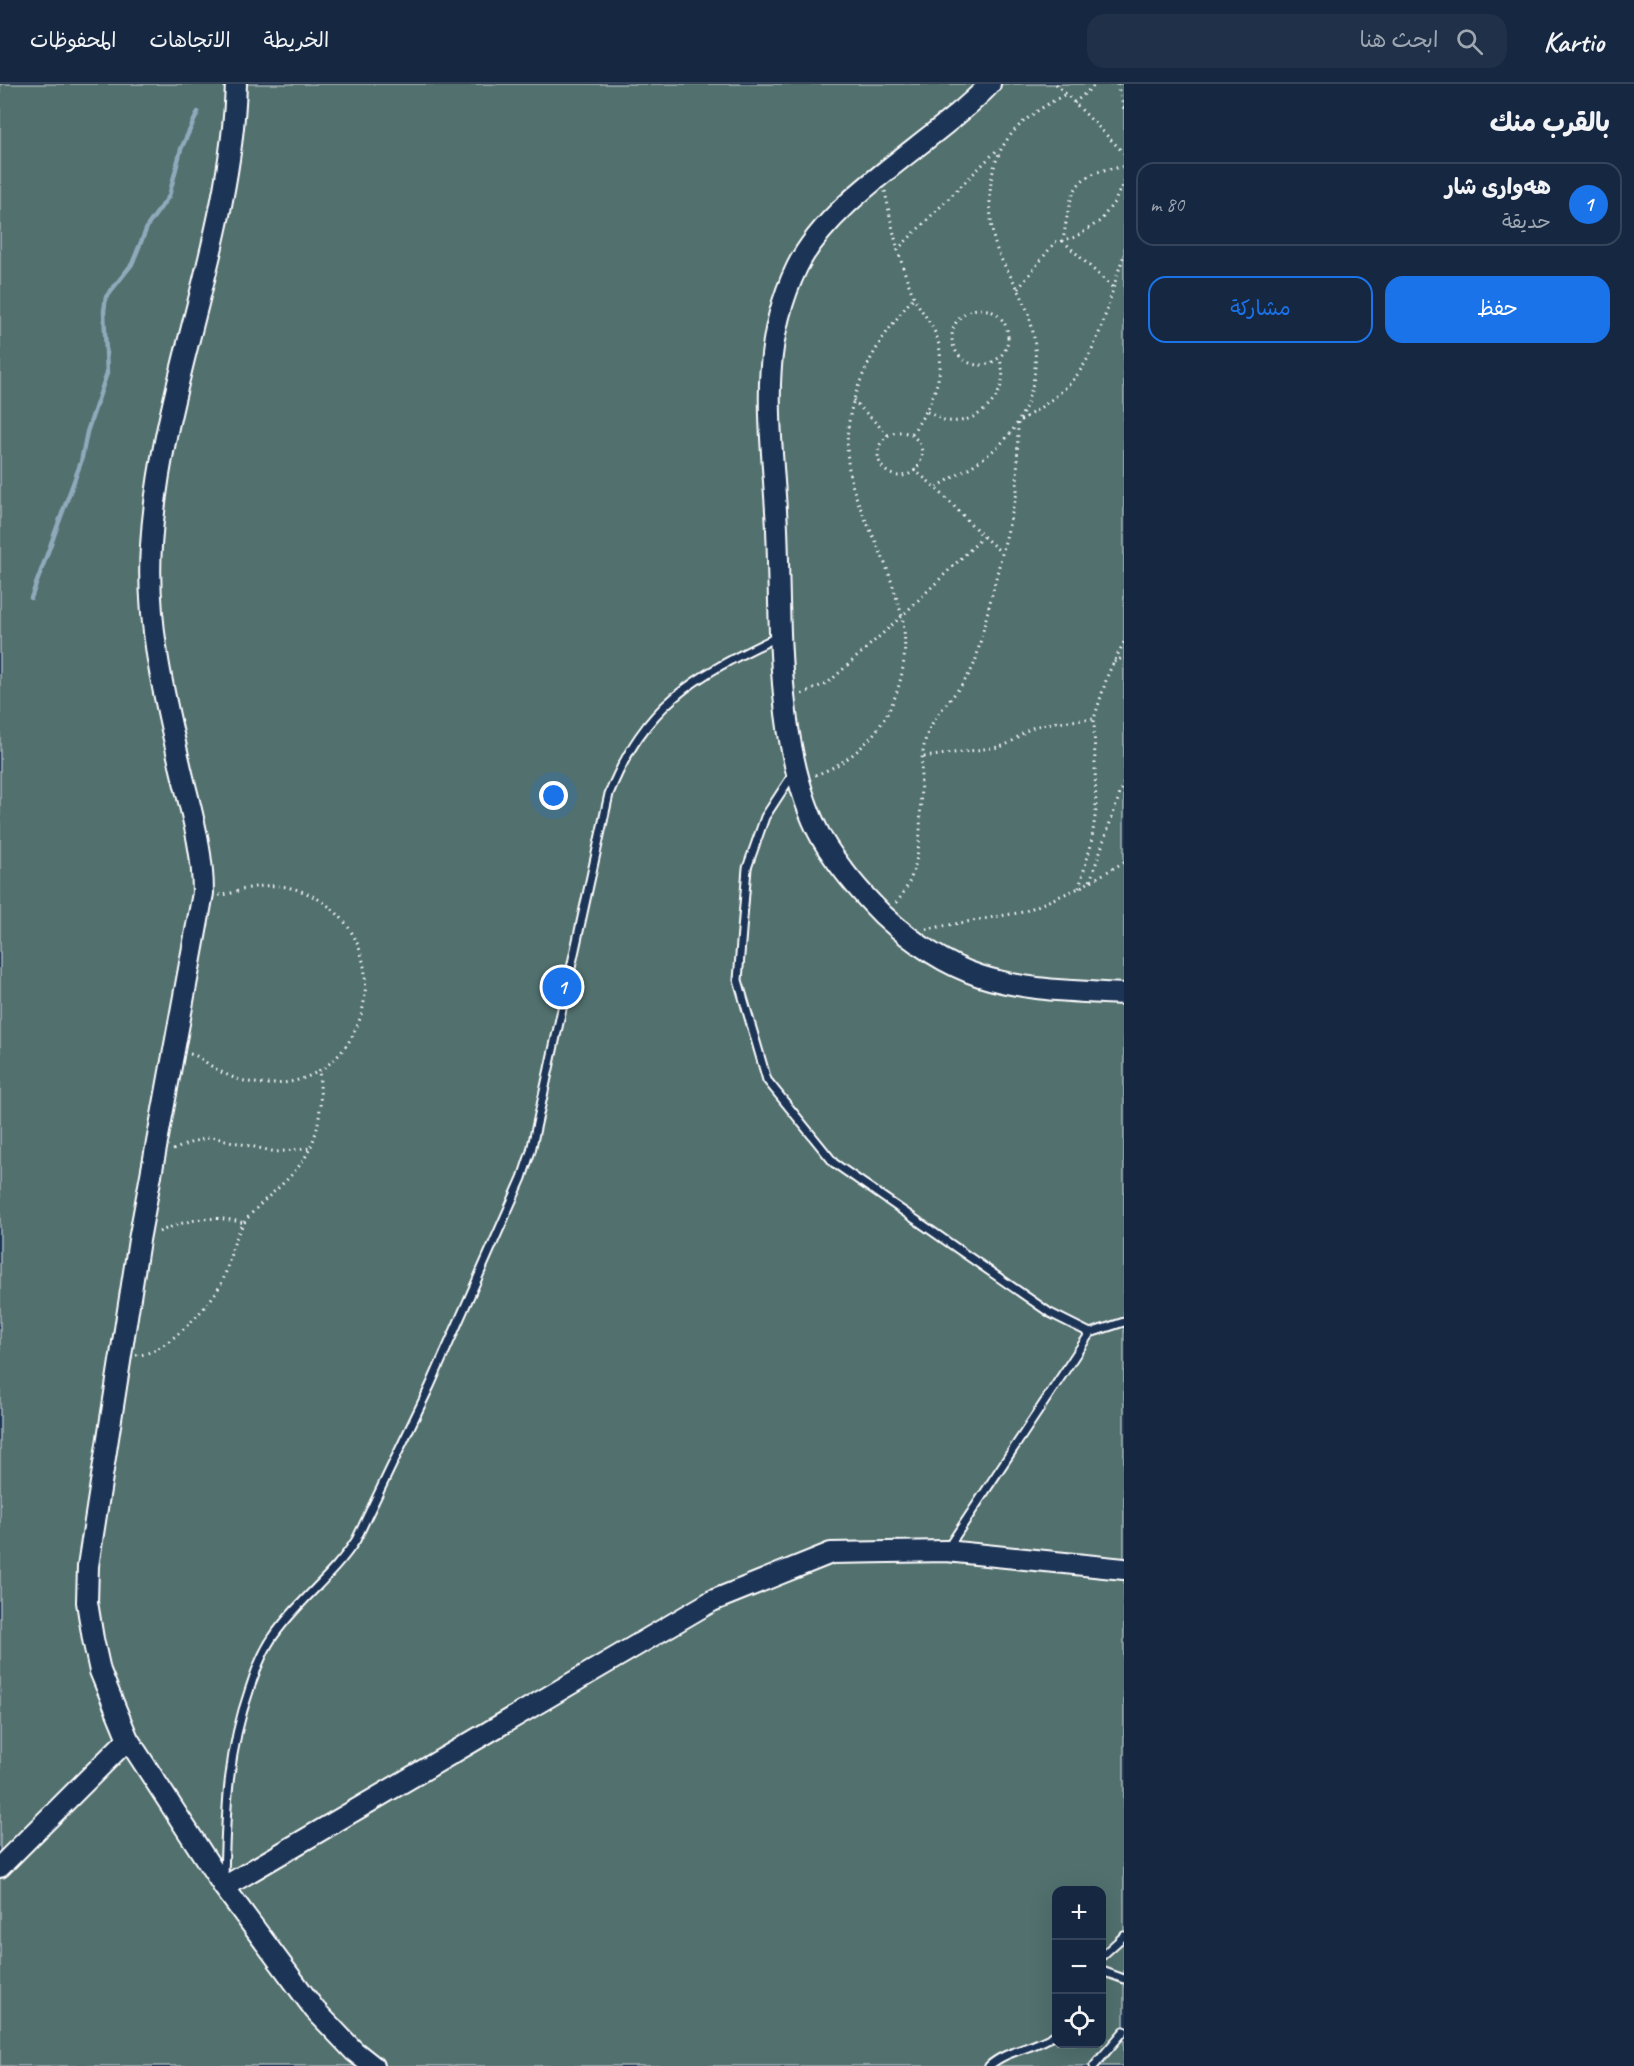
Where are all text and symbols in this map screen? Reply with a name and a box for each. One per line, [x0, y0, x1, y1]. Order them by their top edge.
search box [1087, 14, 1507, 68]
text: Kartio [1543, 24, 1604, 59]
icon: search [1453, 25, 1486, 58]
text: ابحث هنا [1360, 26, 1438, 54]
text: المحفوظات [30, 27, 116, 53]
text: الاتجاهات [149, 27, 231, 53]
text: الخريطة [264, 27, 329, 53]
text: بالقرب منك [1490, 106, 1610, 139]
text: هەواری شار [1445, 173, 1551, 201]
text: 80 m [1150, 192, 1184, 217]
text: 1 [1584, 192, 1593, 217]
text: حديقة [1502, 209, 1551, 234]
button: مشاركة [1148, 276, 1373, 343]
button: حفظ [1385, 276, 1610, 343]
your location [539, 781, 568, 810]
pin: 1 [542, 964, 582, 1010]
map controls [1052, 1886, 1106, 2048]
button: + [1052, 1886, 1106, 1940]
button: − [1052, 1940, 1106, 1994]
button: locate [1052, 1994, 1106, 2048]

